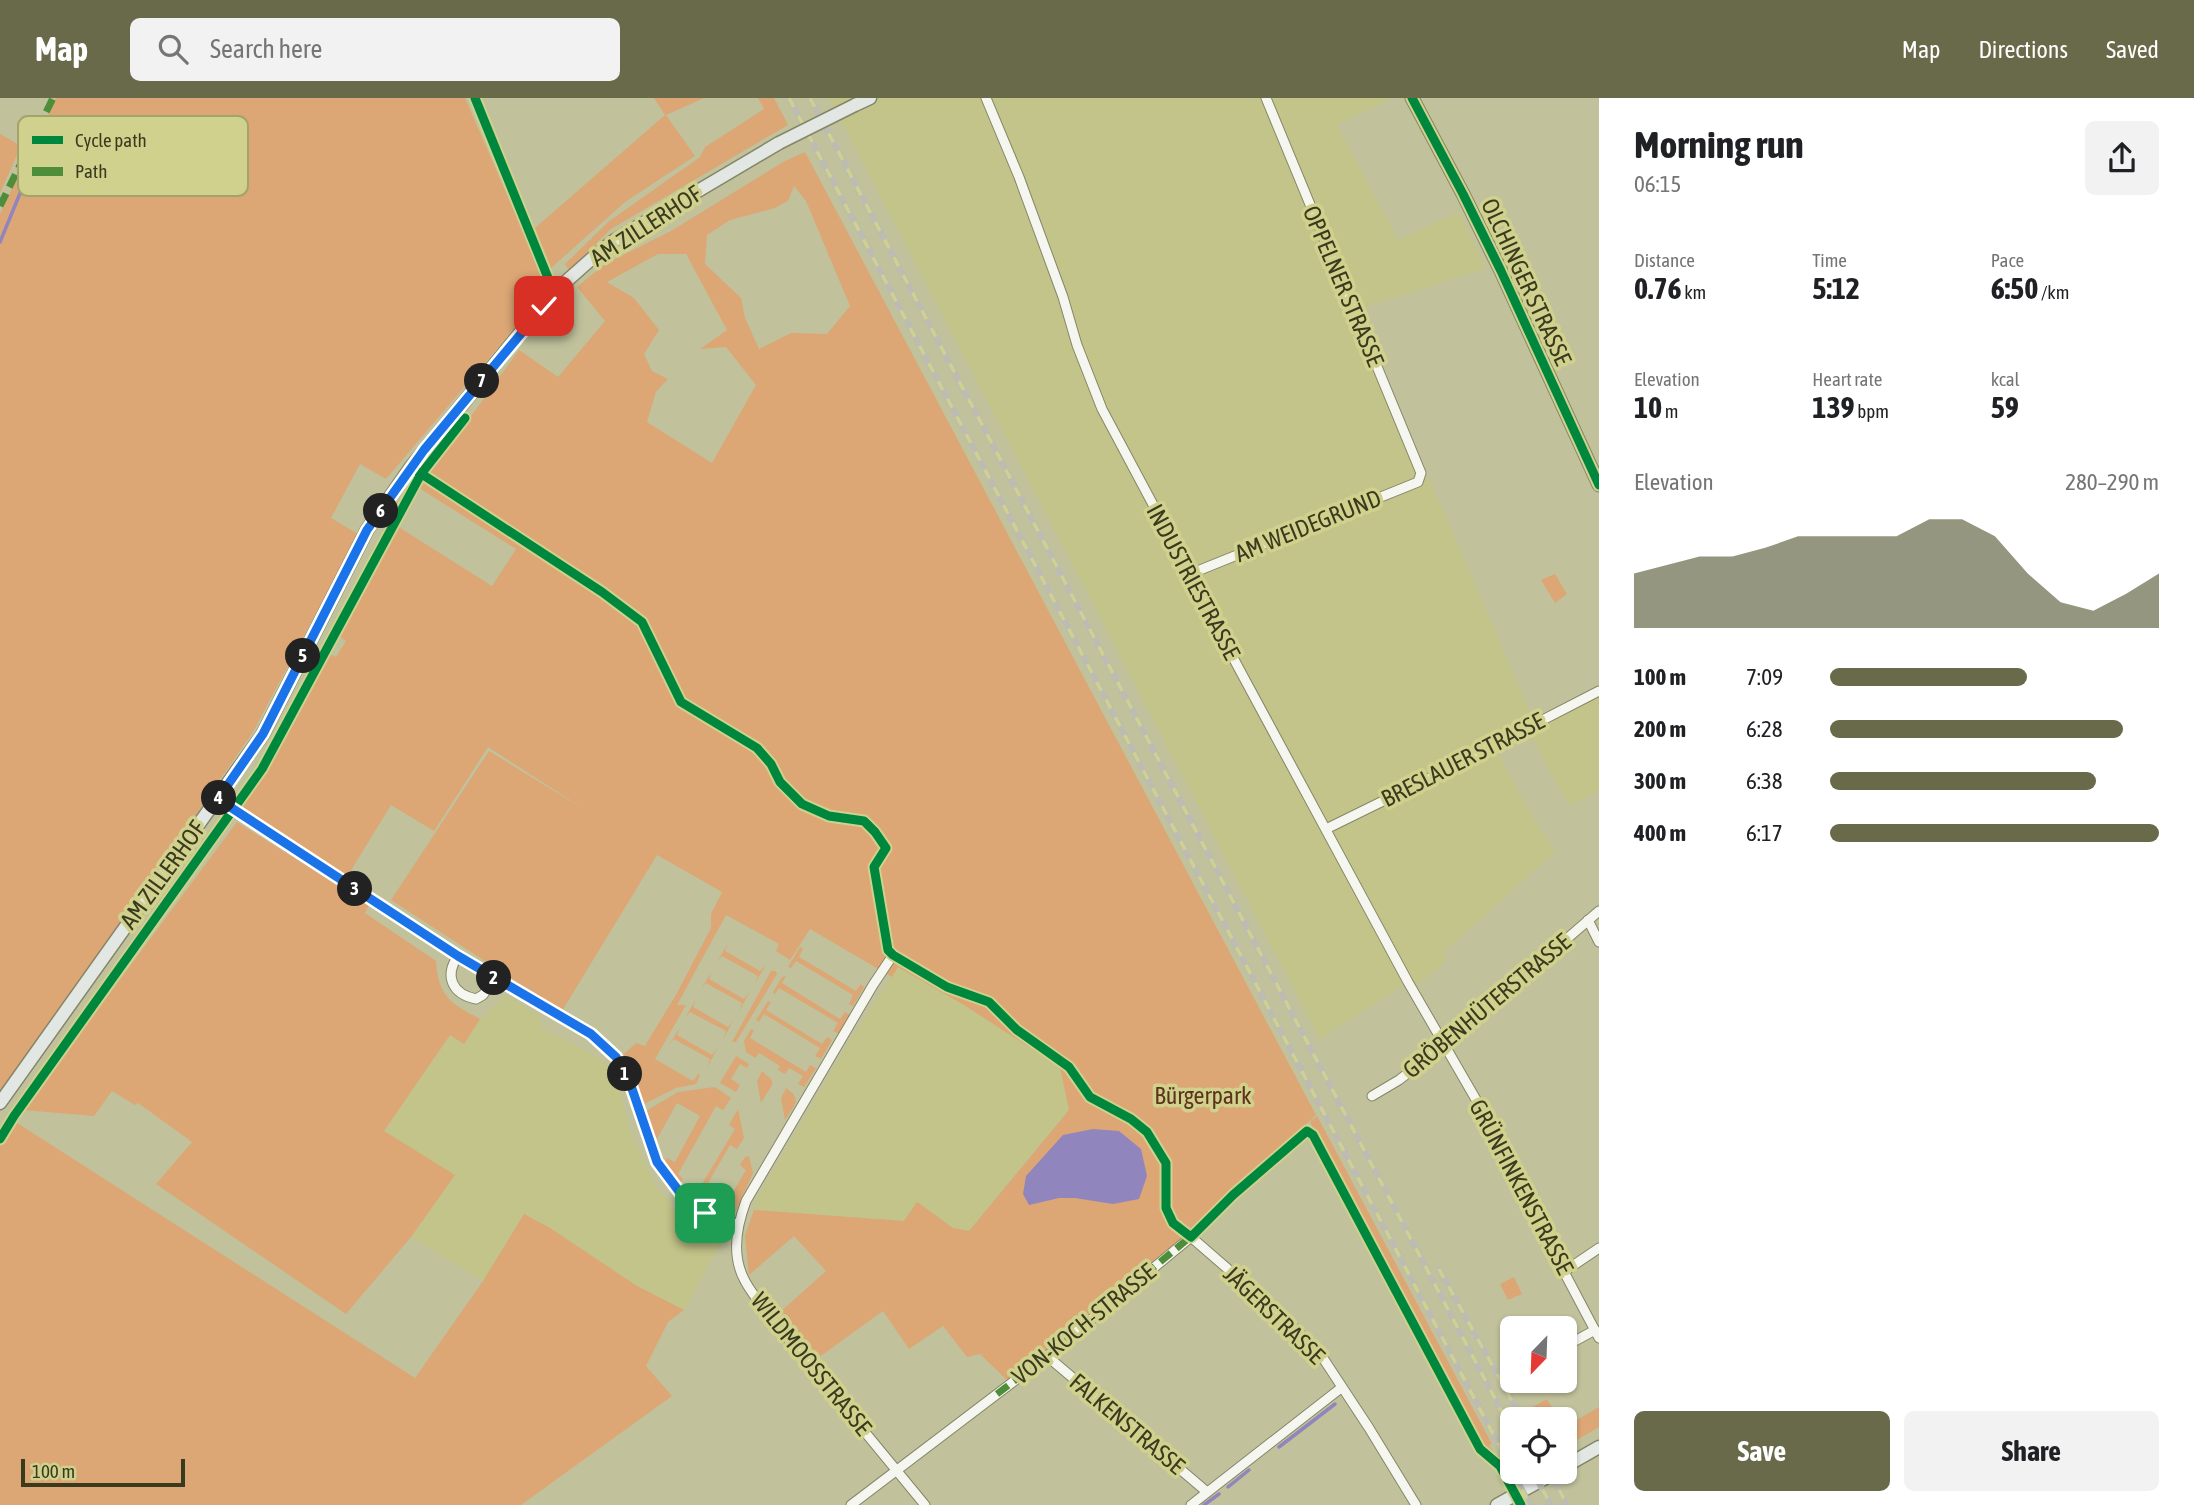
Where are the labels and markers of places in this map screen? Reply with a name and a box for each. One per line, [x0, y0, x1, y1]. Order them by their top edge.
pin [514, 276, 574, 336]
pin: 7 [464, 364, 500, 398]
pin: 6 [364, 494, 398, 528]
pin: 5 [286, 638, 320, 674]
pin: 4 [202, 780, 236, 816]
pin: 3 [338, 872, 372, 906]
pin: 2 [476, 960, 512, 996]
pin: 1 [608, 1056, 642, 1091]
pin [675, 1183, 735, 1243]

